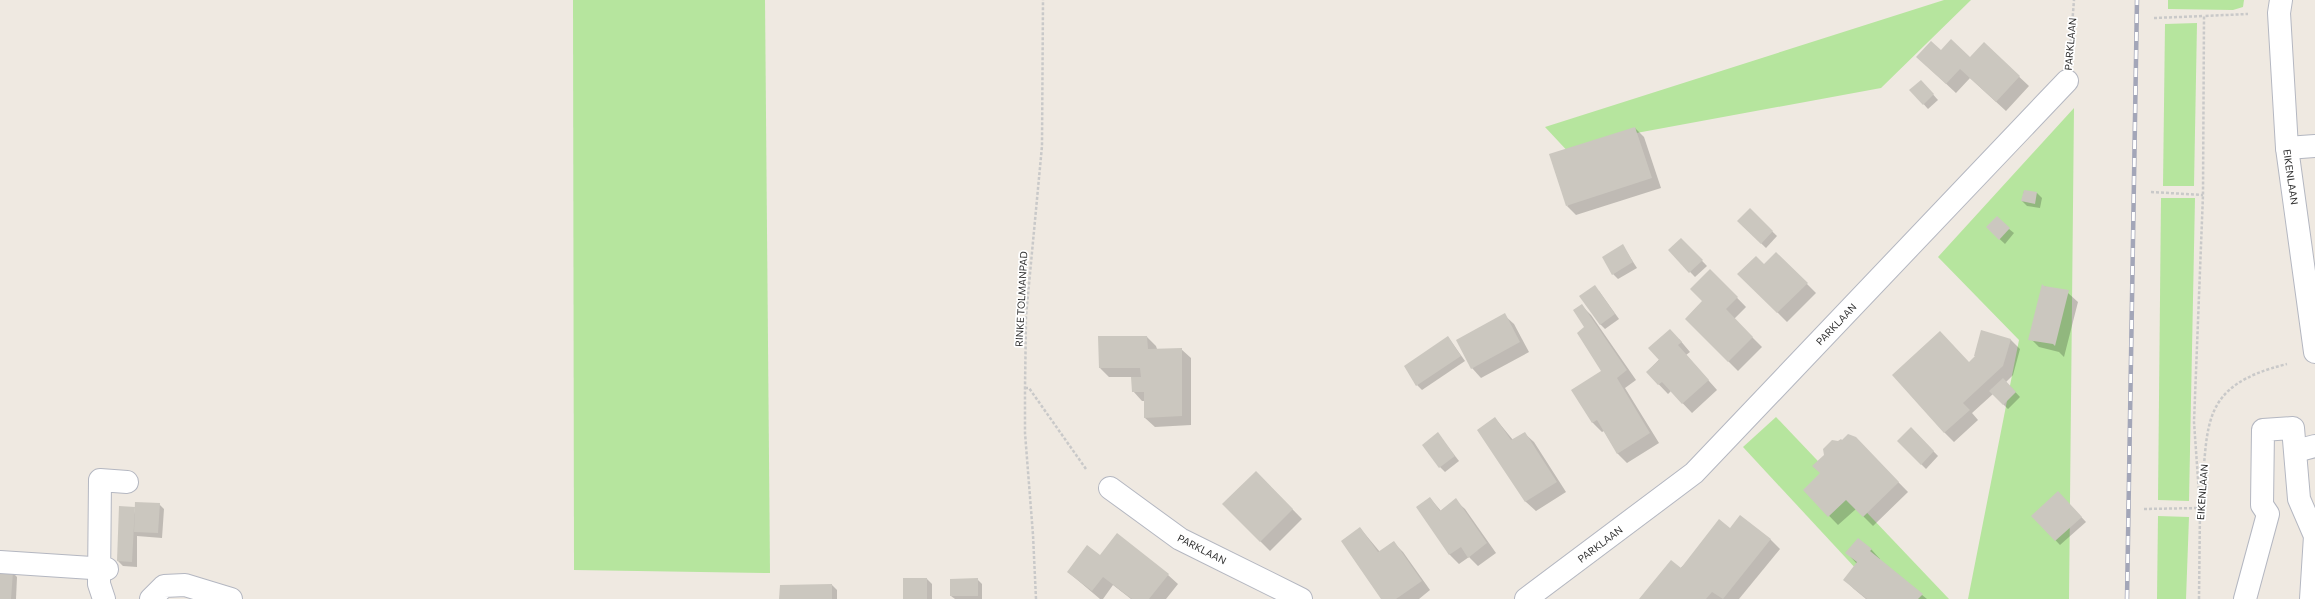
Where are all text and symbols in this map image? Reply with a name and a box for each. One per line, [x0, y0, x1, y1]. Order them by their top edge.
street label: PARKLAAN [2062, 17, 2078, 71]
street label: EIKENLAAN [2281, 148, 2301, 206]
street label: RINKE TOLMANPAD [1013, 251, 1029, 347]
street label: PARKLAAN [1813, 301, 1859, 347]
street label: EIKENLAAN [2194, 464, 2210, 520]
street label: PARKLAAN [1575, 523, 1625, 565]
street label: PARKLAAN [1176, 532, 1228, 566]

